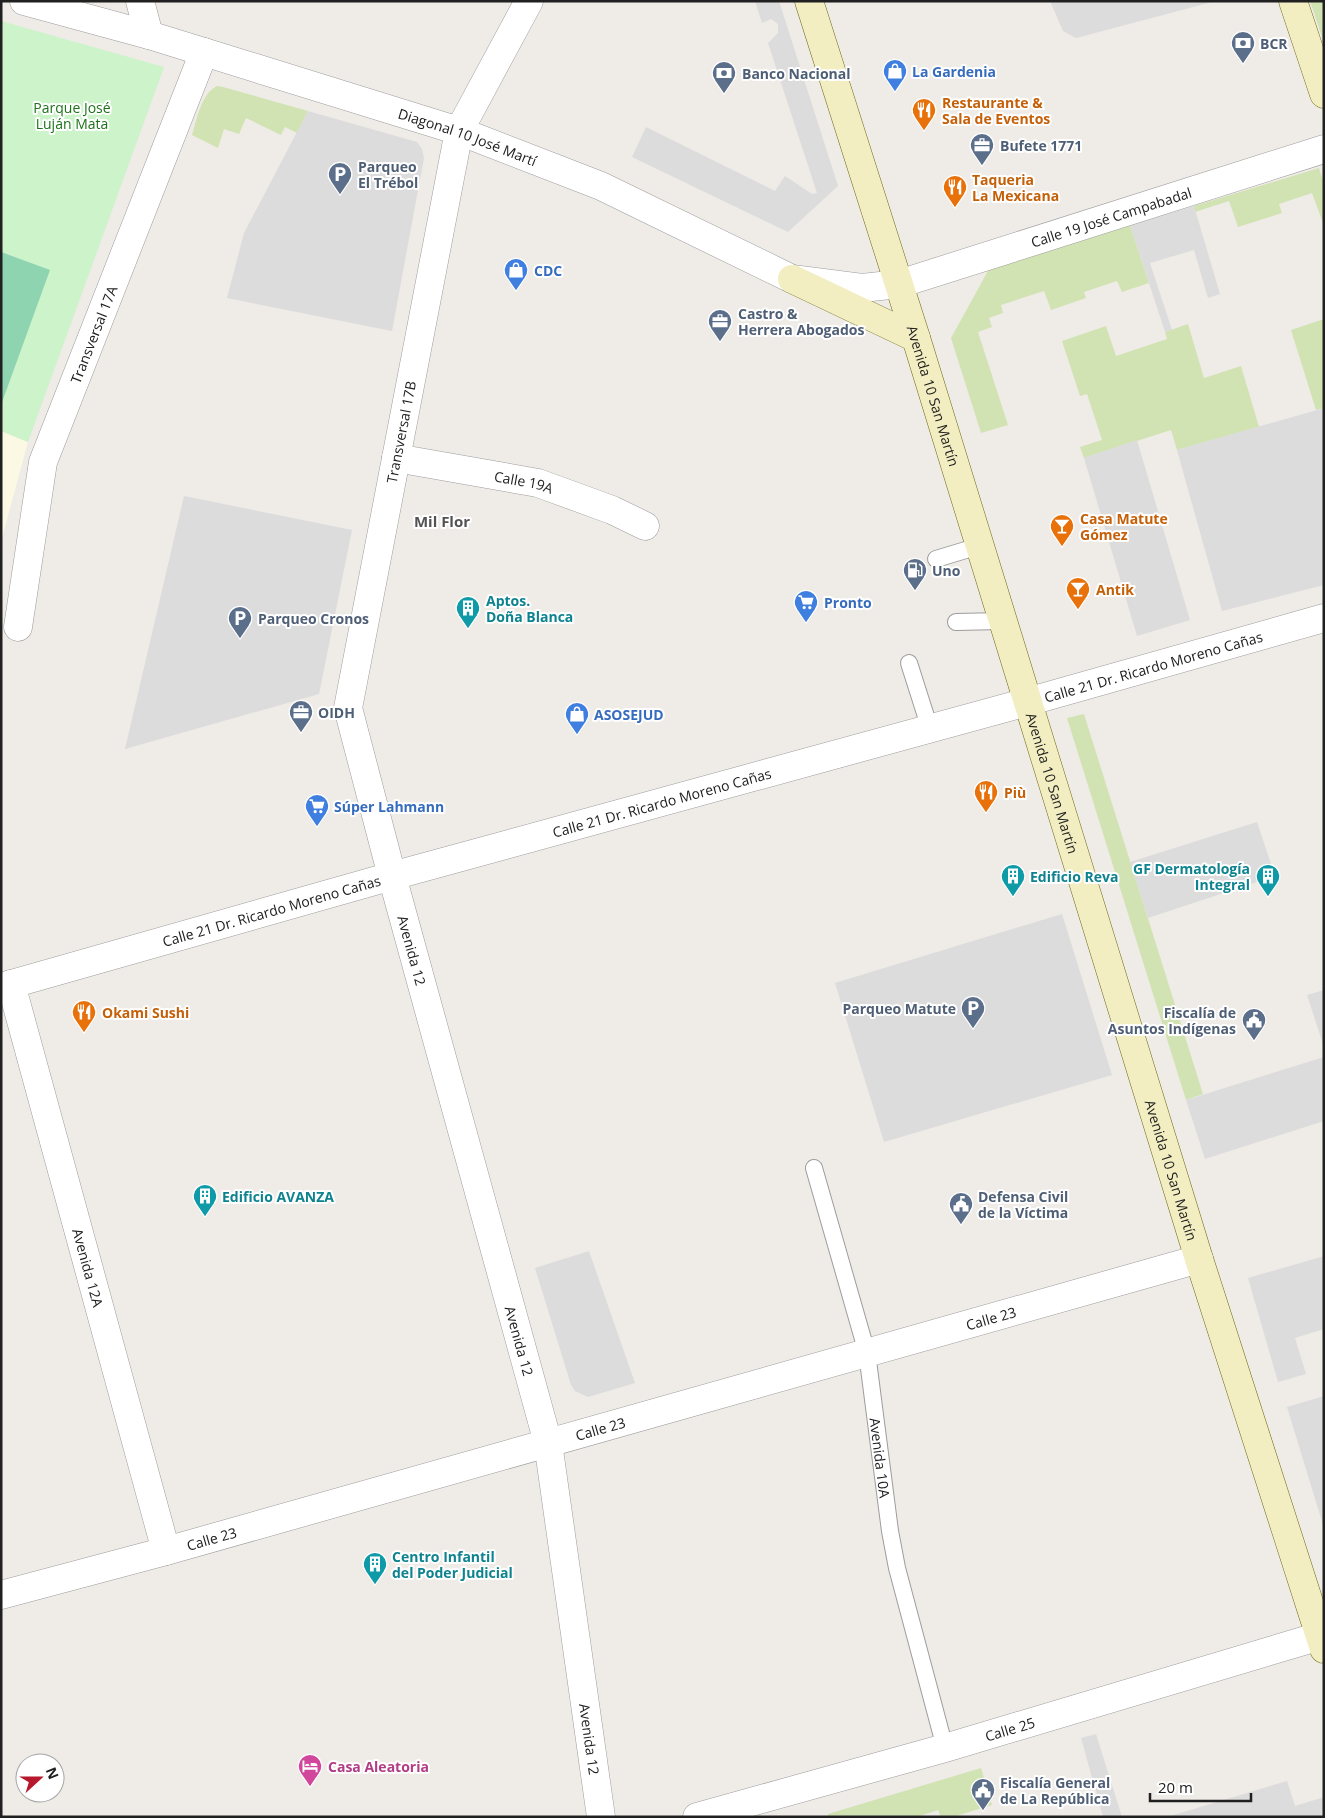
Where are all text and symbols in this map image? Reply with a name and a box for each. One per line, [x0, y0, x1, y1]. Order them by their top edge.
bank icon: BCR [1230, 30, 1256, 64]
place label: BCR [1260, 34, 1288, 53]
shop icon: La Gardenia [882, 58, 908, 92]
bank icon: Banco Nacional [711, 60, 737, 94]
place label: La Gardenia [912, 62, 996, 81]
place label: Banco Nacional [742, 64, 850, 83]
place label: Restaurante & Sala de Eventos [942, 93, 1050, 128]
restaurant icon: Restaurante & Sala de Eventos [911, 97, 937, 131]
park label: Parque José Luján Mata [33, 98, 111, 133]
street label: Diagonal 10 José Martí [396, 103, 540, 170]
office icon: Bufete 1771 [969, 132, 995, 166]
place label: Bufete 1771 [1000, 136, 1082, 155]
place label: Parqueo El Trébol [358, 157, 418, 192]
parking icon: Parqueo El Trébol [327, 161, 353, 195]
place label: Taqueria La Mexicana [972, 170, 1059, 205]
restaurant icon: Taqueria La Mexicana [942, 174, 968, 208]
street label: Calle 19 José Campabadal [1028, 182, 1194, 251]
shop icon: CDC [503, 257, 529, 291]
place label: CDC [534, 261, 562, 280]
street label: Transversal 17A [65, 283, 121, 386]
place label: Castro & Herrera Abogados [738, 304, 864, 339]
office icon: Castro & Herrera Abogados [707, 308, 733, 342]
street label: Avenida 10 San Martín [903, 323, 964, 469]
street label: Transversal 17B [382, 379, 420, 485]
street label: Calle 19A [493, 466, 556, 497]
place label: Casa Matute Gómez [1080, 509, 1168, 544]
district label: Mil Flor [414, 511, 470, 531]
bar icon: Casa Matute Gómez [1049, 513, 1075, 547]
fuel station icon: Uno [902, 557, 928, 591]
place label: Uno [932, 561, 961, 580]
bar icon: Antik [1065, 576, 1091, 610]
place label: Antik [1096, 580, 1134, 599]
supermarket icon: Pronto [793, 589, 819, 623]
place label: Aptos. Doña Blanca [486, 591, 573, 626]
place label: Pronto [824, 593, 872, 612]
building icon: Aptos. Doña Blanca [455, 595, 481, 629]
parking icon: Parqueo Cronos [227, 605, 253, 639]
place label: Parqueo Cronos [258, 609, 369, 628]
street label: Calle 21 Dr. Ricardo Moreno Cañas [1042, 626, 1265, 706]
office icon: OIDH [288, 699, 314, 733]
shop icon: ASOSEJUD [564, 701, 590, 735]
place label: OIDH [318, 703, 355, 722]
place label: ASOSEJUD [594, 705, 664, 724]
street label: Avenida 10 San Martín [1022, 710, 1083, 856]
street label: Calle 21 Dr. Ricardo Moreno Cañas [550, 763, 773, 841]
restaurant icon: Più [973, 779, 999, 813]
place label: Più [1004, 783, 1026, 802]
supermarket icon: Súper Lahmann [304, 793, 330, 827]
place label: Súper Lahmann [334, 797, 444, 816]
place label: GF Dermatología Integral [1133, 859, 1250, 894]
building icon: Edificio Reva [1000, 863, 1026, 897]
building icon: GF Dermatología Integral [1255, 863, 1281, 897]
place label: Edificio Reva [1030, 867, 1118, 886]
street label: Calle 21 Dr. Ricardo Moreno Cañas [160, 870, 383, 950]
street label: Avenida 12 [394, 913, 431, 988]
parking icon: Parqueo Matute [960, 995, 986, 1029]
restaurant icon: Okami Sushi [71, 999, 97, 1033]
place label: Parqueo Matute [842, 999, 956, 1018]
place label: Okami Sushi [102, 1003, 189, 1022]
place label: Fiscalía de Asuntos Indígenas [1108, 1003, 1236, 1038]
public building icon: Fiscalía de Asuntos Indígenas [1241, 1007, 1267, 1041]
street label: Avenida 10 San Martín [1141, 1097, 1202, 1243]
building icon: Edificio AVANZA [192, 1183, 218, 1217]
place label: Edificio AVANZA [222, 1187, 334, 1206]
place label: Defensa Civil de la Víctima [978, 1187, 1068, 1222]
public building icon: Defensa Civil de la Víctima [948, 1191, 974, 1225]
street label: Avenida 12A [69, 1226, 108, 1309]
street label: Calle 23 [964, 1302, 1018, 1334]
street label: Avenida 12 [501, 1304, 539, 1378]
street label: Calle 23 [573, 1412, 627, 1444]
street label: Avenida 10A [866, 1416, 895, 1499]
street label: Calle 23 [184, 1522, 239, 1554]
place label: Centro Infantil del Poder Judicial [392, 1547, 513, 1582]
building icon: Centro Infantil del Poder Judicial [362, 1551, 388, 1585]
street label: Avenida 12 [576, 1702, 604, 1776]
street label: Calle 25 [982, 1712, 1037, 1745]
north arrow [15, 1753, 65, 1803]
hotel icon: Casa Aleatoria [297, 1753, 323, 1787]
place label: Casa Aleatoria [328, 1757, 429, 1776]
text: N [42, 1764, 64, 1782]
scale bar [1150, 1770, 1251, 1802]
place label: Fiscalía General de La República [1000, 1773, 1110, 1808]
public building icon: Fiscalía General de La República [970, 1777, 996, 1811]
text: 20 m [1158, 1777, 1193, 1797]

